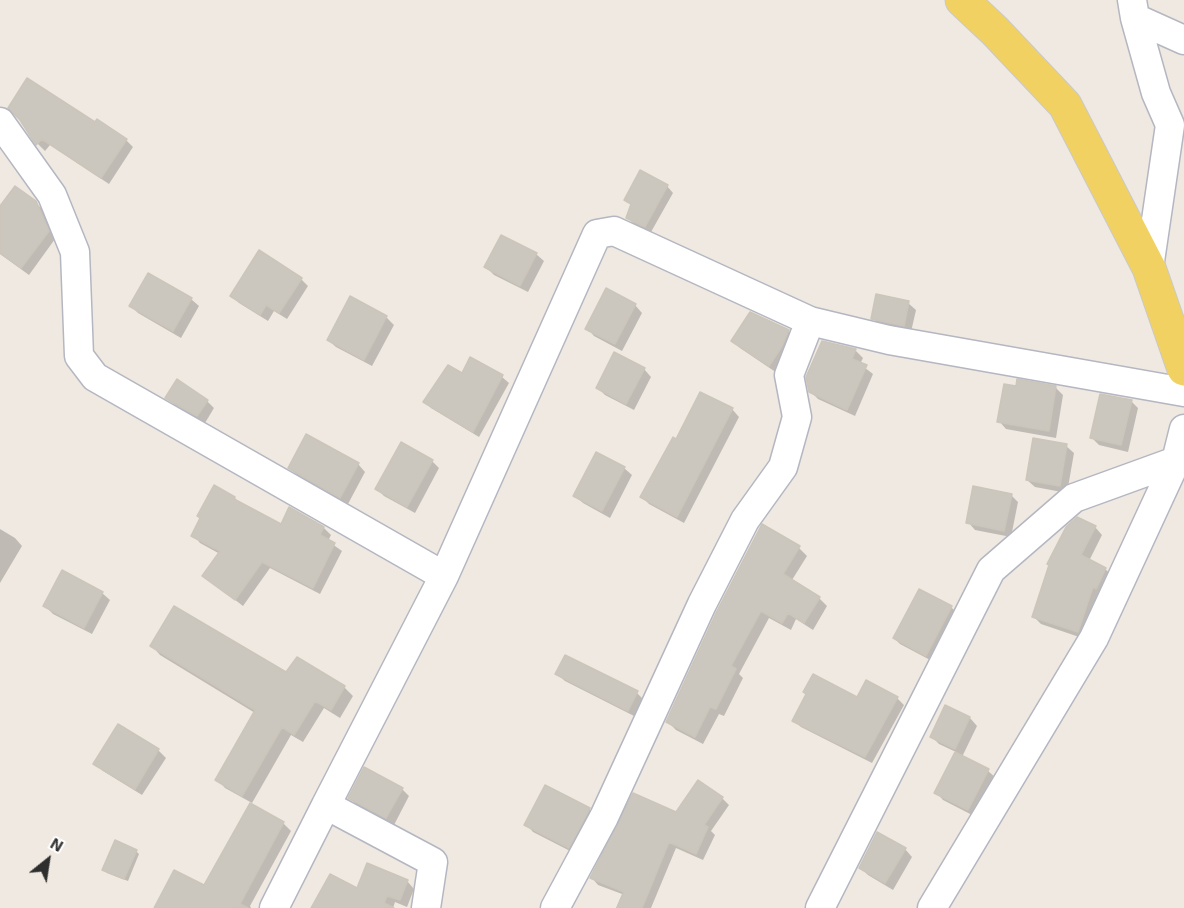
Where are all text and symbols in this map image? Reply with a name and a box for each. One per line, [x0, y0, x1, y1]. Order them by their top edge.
north arrow [18, 830, 78, 890]
text: N [47, 833, 67, 855]

